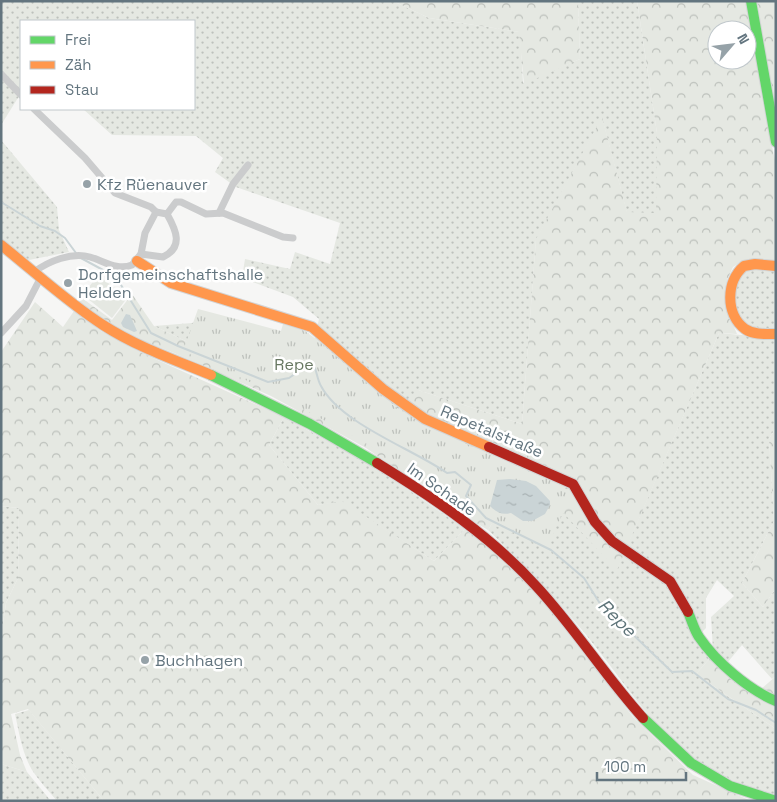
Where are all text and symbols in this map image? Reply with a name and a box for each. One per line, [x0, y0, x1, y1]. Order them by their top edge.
legend [20, 20, 195, 110]
north arrow [707, 20, 757, 70]
text: Frei [65, 30, 91, 49]
text: N [733, 31, 754, 47]
text: Zäh [65, 55, 91, 74]
text: Stau [65, 80, 99, 99]
place label: Kfz Rüenauver [97, 174, 208, 195]
marker: Kfz Rüenauver [81, 178, 93, 190]
place label: Dorfgemeinschaftshalle Helden [78, 264, 263, 303]
marker: Dorfgemeinschaftshalle Helden [62, 277, 74, 289]
park label: Repe [274, 354, 314, 375]
street label: Repetalstraße [437, 400, 546, 463]
street label: Im Schade [403, 458, 480, 521]
water label: Repe [594, 594, 642, 642]
place label: Buchhagen [155, 650, 243, 671]
marker: Buchhagen [139, 654, 151, 666]
scale bar [597, 750, 686, 782]
text: 100 m [604, 757, 646, 776]

